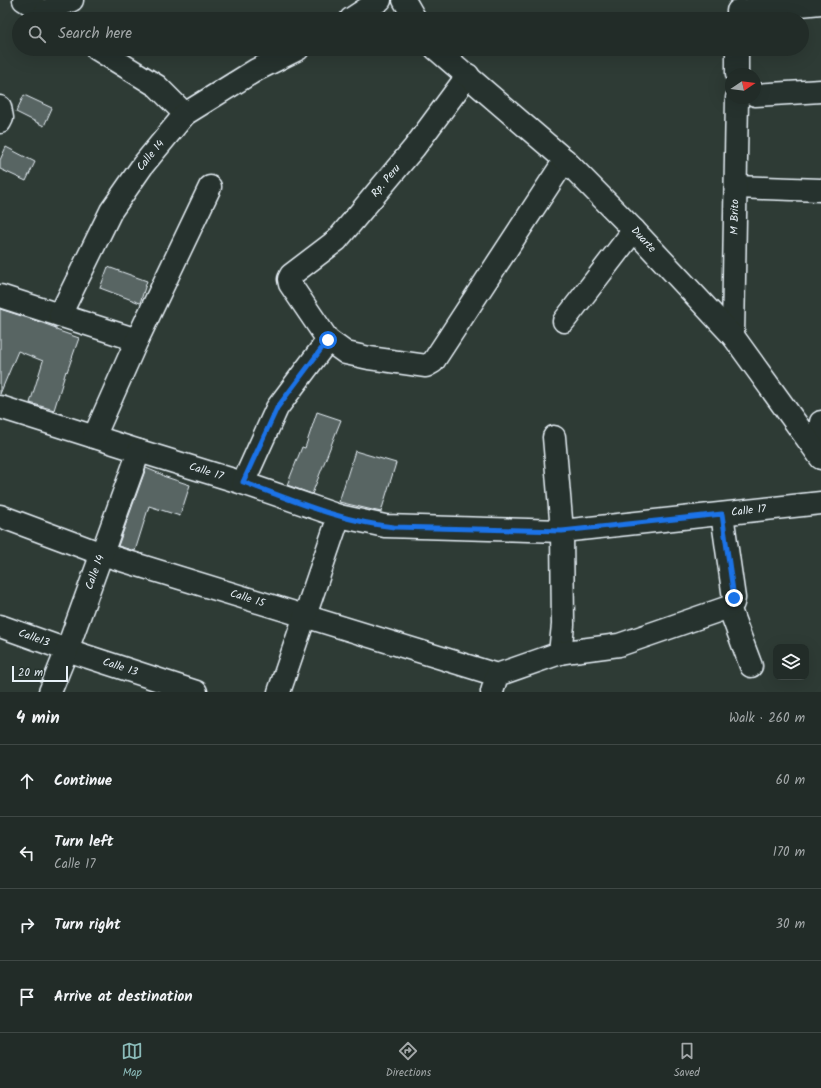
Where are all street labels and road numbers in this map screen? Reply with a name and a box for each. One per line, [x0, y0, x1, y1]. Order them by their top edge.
street label: Calle 14 [132, 136, 169, 175]
street label: Rp. Peru [367, 160, 406, 202]
street label: M Brito [726, 199, 744, 235]
street label: Duarte [626, 223, 660, 257]
street label: Calle 17 [187, 458, 226, 486]
street label: Calle 17 [730, 500, 768, 522]
street label: Calle 14 [81, 552, 110, 592]
street label: Calle 15 [228, 585, 268, 613]
street label: Calle13 [16, 624, 52, 652]
street label: Calle 13 [100, 653, 140, 681]

